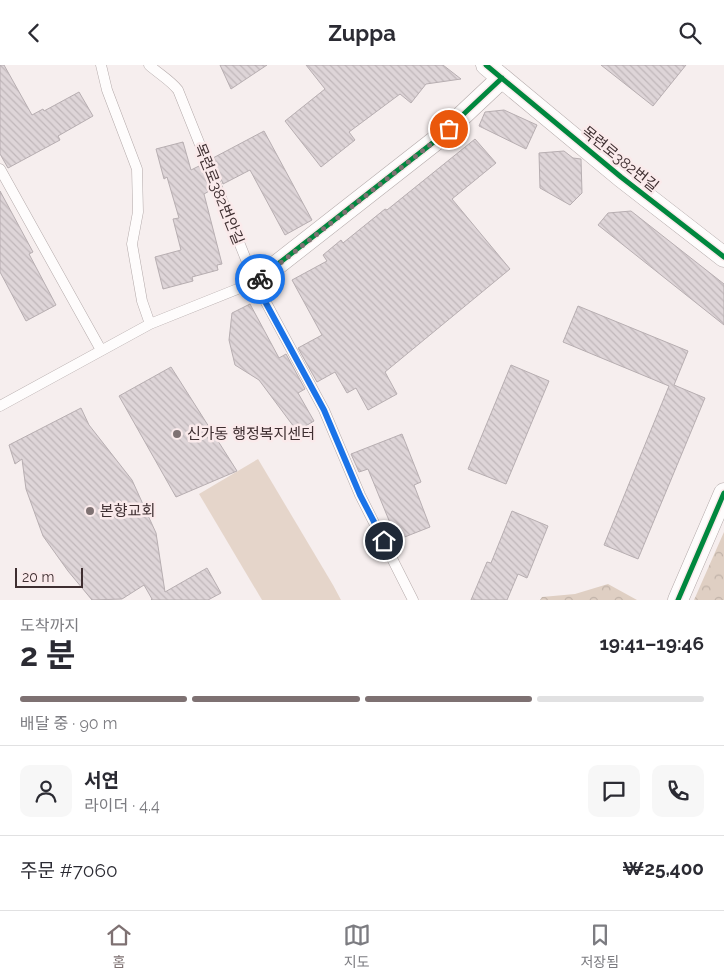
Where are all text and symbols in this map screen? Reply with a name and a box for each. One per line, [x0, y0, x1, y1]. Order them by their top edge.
icon: back [20, 19, 48, 47]
icon: search [676, 19, 704, 47]
text: Zuppa [328, 20, 396, 46]
pin [428, 108, 470, 150]
icon: bag [435, 115, 463, 143]
street label: 목련로382번길 [578, 123, 662, 195]
street label: 목련로382번안길 [191, 141, 247, 247]
courier [235, 254, 285, 304]
icon: bike [246, 265, 274, 293]
place label: 신가동 행정복지센터 [187, 425, 315, 443]
marker: 신가동 행정복지센터 [171, 428, 183, 440]
place label: 본향교회 [100, 502, 155, 520]
marker: 본향교회 [84, 505, 96, 517]
pin [363, 520, 405, 562]
icon: home [370, 527, 398, 555]
scale bar [15, 565, 82, 588]
text: 20 m [22, 569, 54, 585]
text: 도착까지 [20, 616, 79, 635]
text: 19:41–19:46 [599, 632, 704, 654]
text: 2 분 [20, 636, 75, 673]
text: 배달 중 · 90 m [20, 714, 117, 733]
button: person [20, 765, 72, 817]
button: chat [588, 765, 640, 817]
button: phone [652, 765, 704, 817]
text: 서연 [84, 769, 119, 791]
text: 라이더 · 4.4 [84, 796, 160, 815]
text: ₩25,400 [622, 857, 704, 879]
text: 주문 #7060 [20, 859, 118, 881]
tab: 홈 [105, 921, 133, 971]
tab: 지도 [343, 921, 371, 971]
tab: 저장됨 [580, 921, 619, 971]

